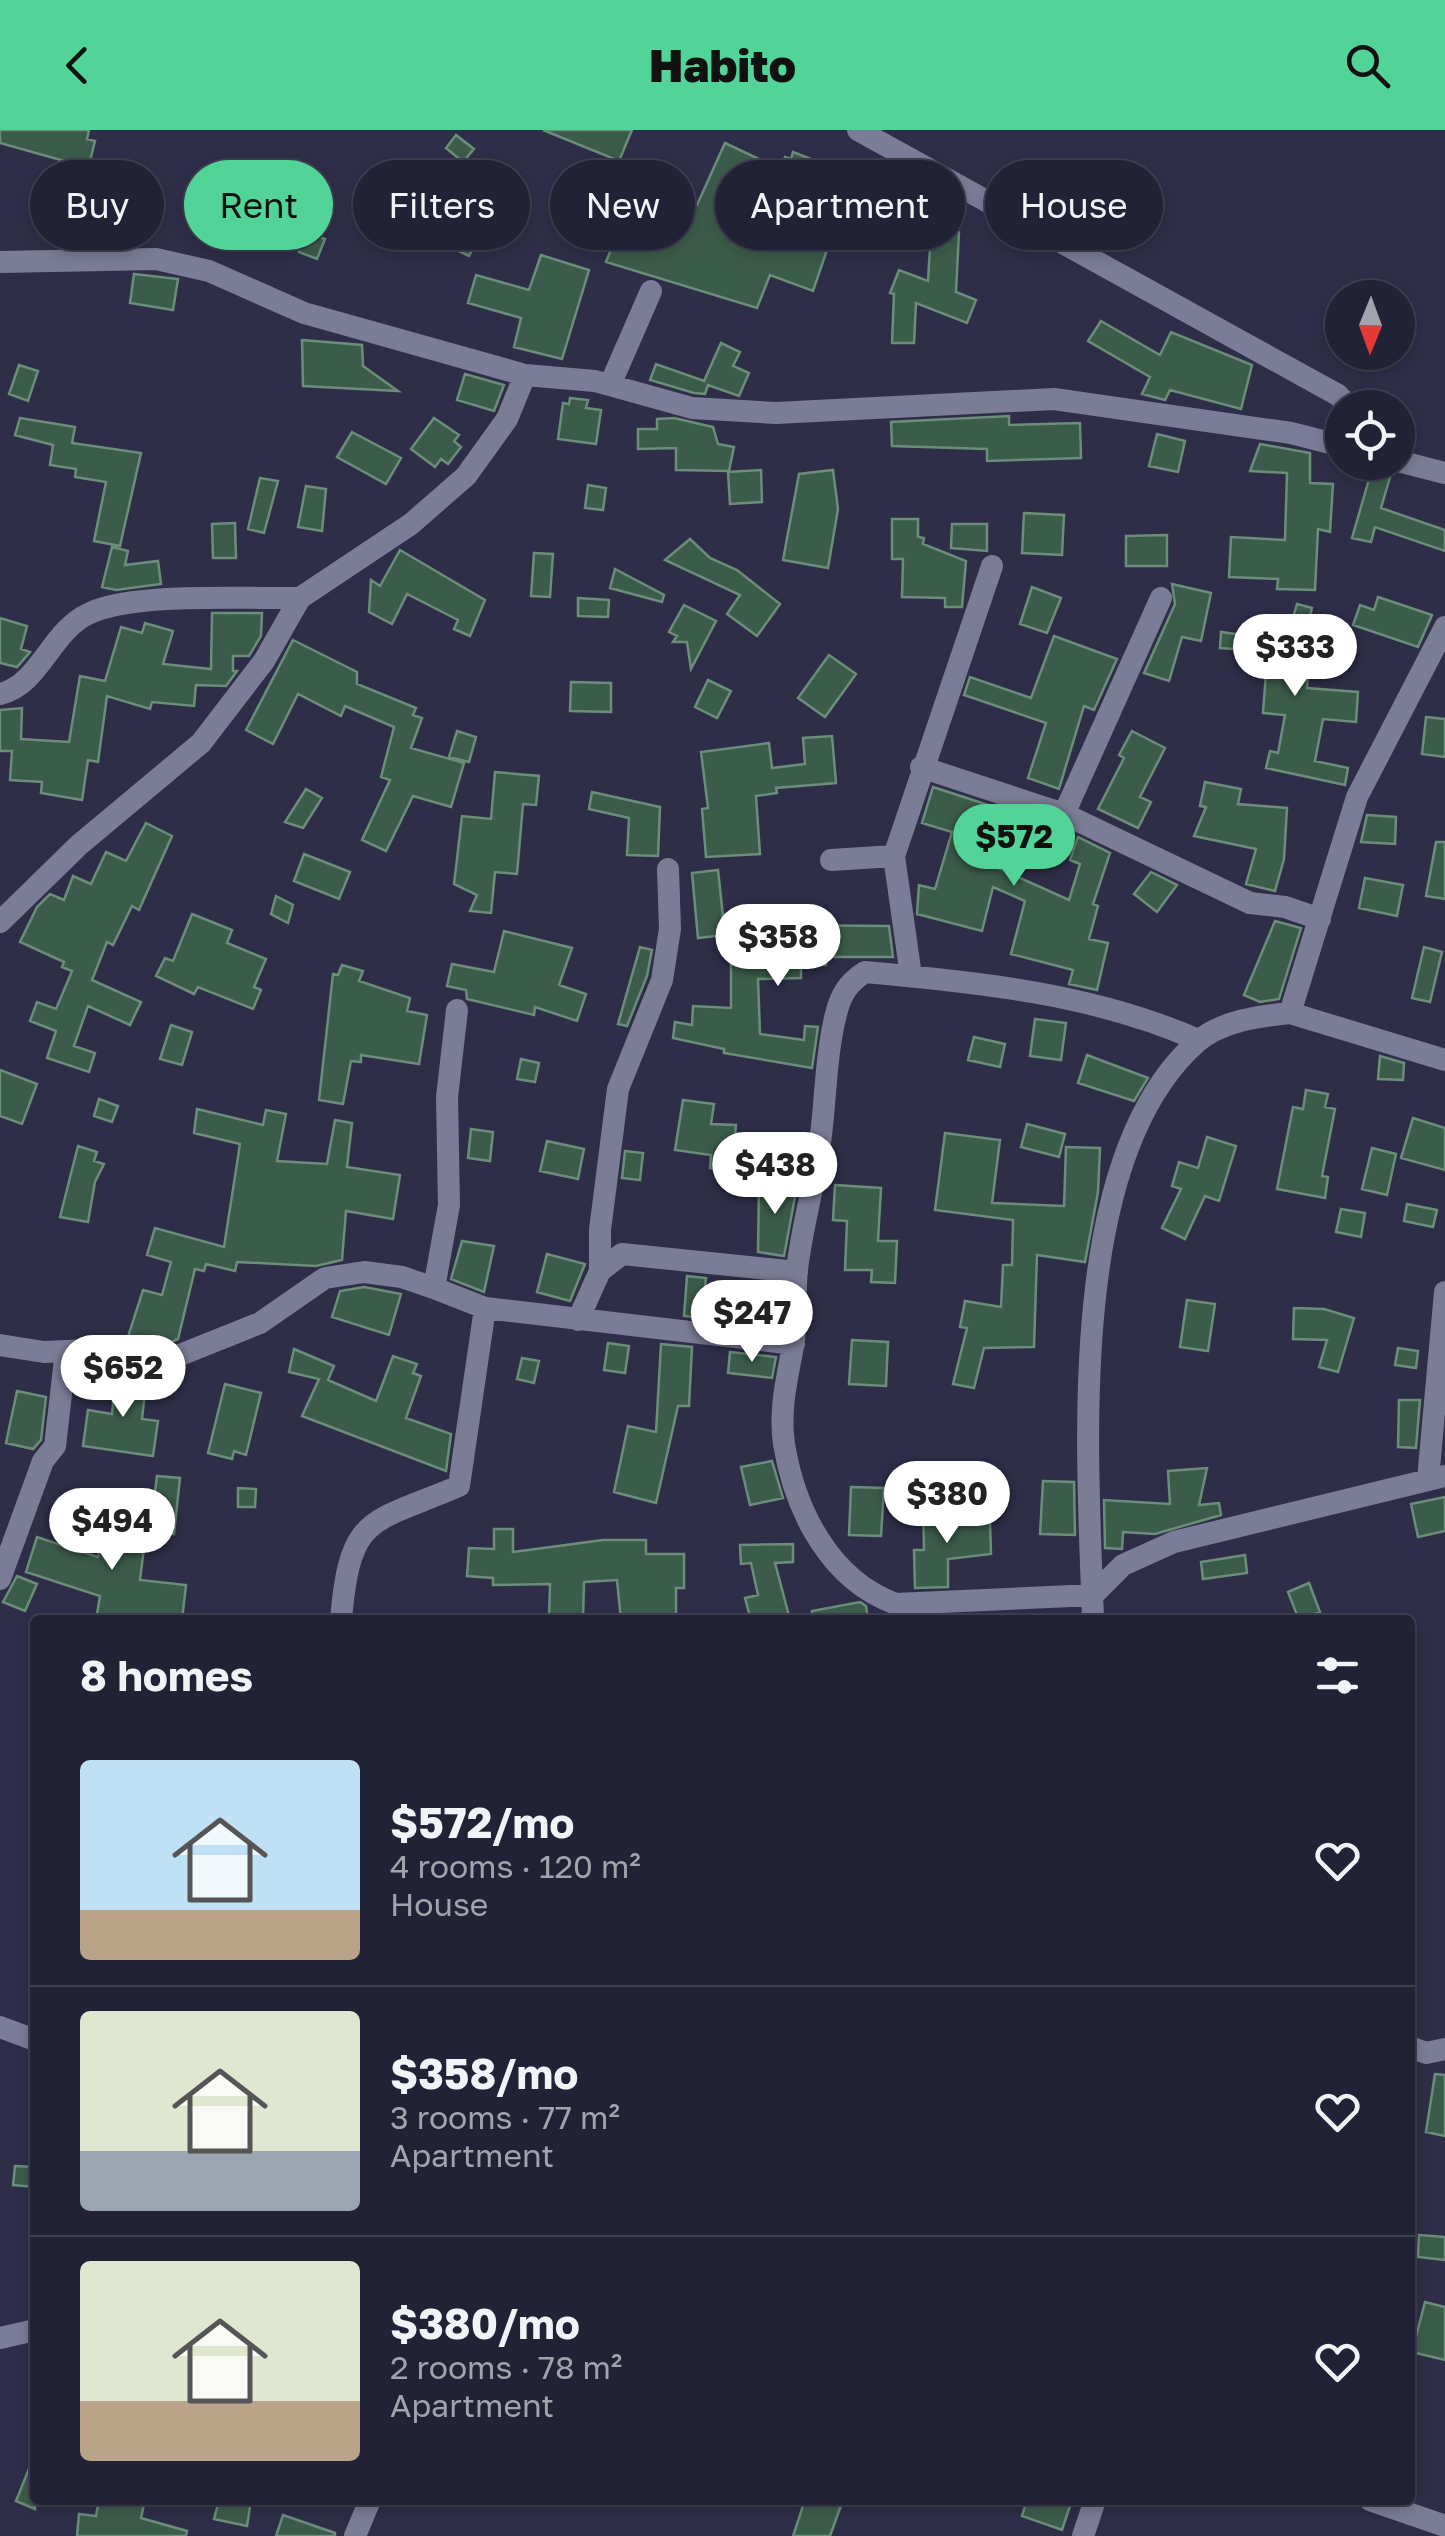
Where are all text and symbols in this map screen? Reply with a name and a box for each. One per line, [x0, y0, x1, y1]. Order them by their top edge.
icon: back [50, 38, 105, 93]
text: Habito [649, 38, 796, 92]
icon: search [1340, 38, 1395, 93]
chip: Buy [30, 160, 164, 250]
chip: Rent [184, 160, 333, 250]
chip: Filters [353, 160, 530, 250]
chip: New [550, 160, 695, 250]
chip: Apartment [715, 160, 965, 250]
chip: House [985, 160, 1163, 250]
north arrow [1325, 280, 1415, 370]
map controls [1325, 280, 1415, 480]
button: locate [1325, 390, 1415, 480]
pin: $333 [1236, 614, 1354, 699]
text: $333 [1255, 627, 1335, 665]
pin: $572 [955, 804, 1073, 889]
text: $572 [975, 817, 1053, 855]
pin: $358 [719, 904, 837, 989]
text: $358 [738, 917, 818, 955]
pin: $438 [716, 1132, 834, 1217]
text: $438 [734, 1145, 816, 1183]
pin: $247 [693, 1280, 811, 1365]
text: $247 [713, 1293, 791, 1331]
pin: $652 [64, 1335, 182, 1420]
text: $652 [83, 1348, 163, 1386]
pin: $380 [888, 1461, 1006, 1546]
text: $380 [906, 1474, 988, 1512]
pin: $494 [53, 1488, 171, 1573]
text: $494 [71, 1501, 153, 1539]
icon: filters [1310, 1648, 1365, 1703]
text: 8 homes [80, 1650, 253, 1700]
text: $572/mo [390, 1797, 574, 1847]
icon: home [160, 1800, 280, 1920]
icon: heart [1310, 1833, 1365, 1888]
text: 4 rooms · 120 m² [390, 1847, 641, 1885]
text: House [390, 1885, 488, 1923]
text: $358/mo [390, 2048, 578, 2098]
icon: home [160, 2051, 280, 2171]
icon: heart [1310, 2084, 1365, 2139]
text: 3 rooms · 77 m² [390, 2098, 620, 2136]
text: Apartment [390, 2136, 554, 2174]
text: $380/mo [390, 2298, 580, 2348]
icon: home [160, 2301, 280, 2421]
icon: heart [1310, 2334, 1365, 2389]
text: 2 rooms · 78 m² [390, 2348, 622, 2386]
text: Apartment [390, 2386, 554, 2424]

